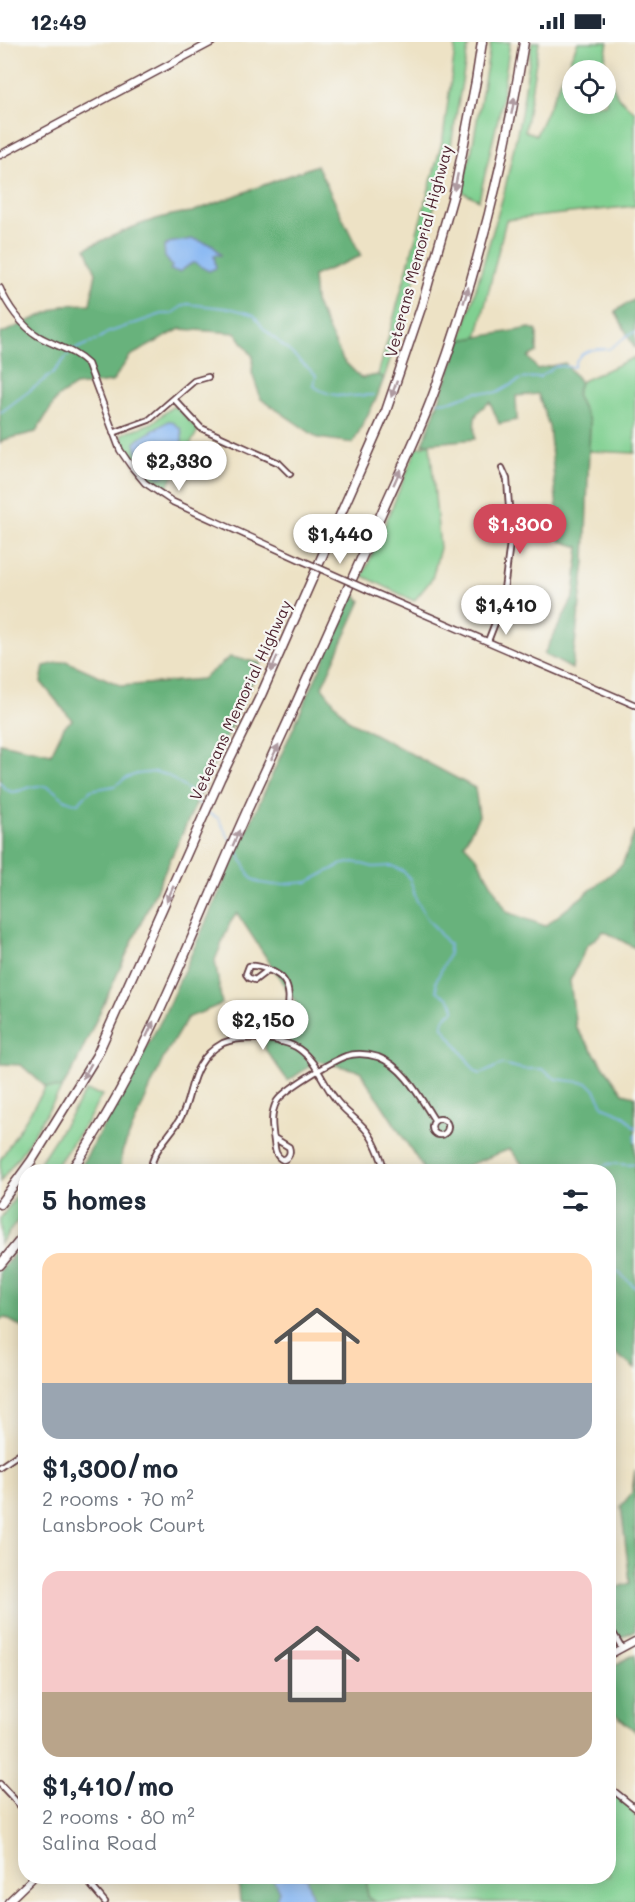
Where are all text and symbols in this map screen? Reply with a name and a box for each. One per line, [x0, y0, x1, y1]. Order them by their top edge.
text: 12:49 [30, 7, 86, 36]
map controls [562, 60, 616, 114]
button: locate [562, 60, 616, 114]
one-way arrow [509, 96, 518, 115]
street label: Veterans Memorial Highway [379, 142, 457, 360]
one-way arrow [451, 173, 460, 192]
one-way arrow [462, 286, 471, 304]
one-way arrow [389, 380, 398, 398]
pin: $2,330 [130, 441, 228, 492]
text: $2,330 [146, 447, 212, 473]
one-way arrow [392, 468, 402, 486]
pin: $1,300 [471, 504, 569, 555]
text: $1,300 [487, 510, 553, 536]
pin: $1,440 [291, 514, 389, 565]
text: $1,440 [307, 520, 373, 546]
pin: $1,410 [457, 585, 555, 636]
text: $1,410 [475, 591, 537, 617]
street label: Veterans Memorial Highway [184, 596, 296, 804]
one-way arrow [269, 655, 278, 673]
one-way arrow [271, 743, 280, 760]
one-way arrow [231, 830, 240, 847]
one-way arrow [164, 885, 174, 903]
pin: $2,150 [214, 1000, 312, 1051]
text: $2,150 [231, 1006, 295, 1032]
one-way arrow [145, 1021, 154, 1038]
one-way arrow [82, 1063, 93, 1079]
text: 5 homes [42, 1183, 147, 1217]
icon: filters [559, 1184, 592, 1217]
icon: home [263, 1292, 371, 1400]
text: $1,300/mo [42, 1451, 178, 1485]
text: 2 rooms · 70 m² [42, 1485, 194, 1511]
text: Lansbrook Court [42, 1511, 205, 1537]
icon: home [263, 1610, 371, 1718]
text: $1,410/mo [42, 1769, 174, 1803]
text: 2 rooms · 80 m² [42, 1803, 195, 1829]
text: Salina Road [42, 1829, 157, 1855]

